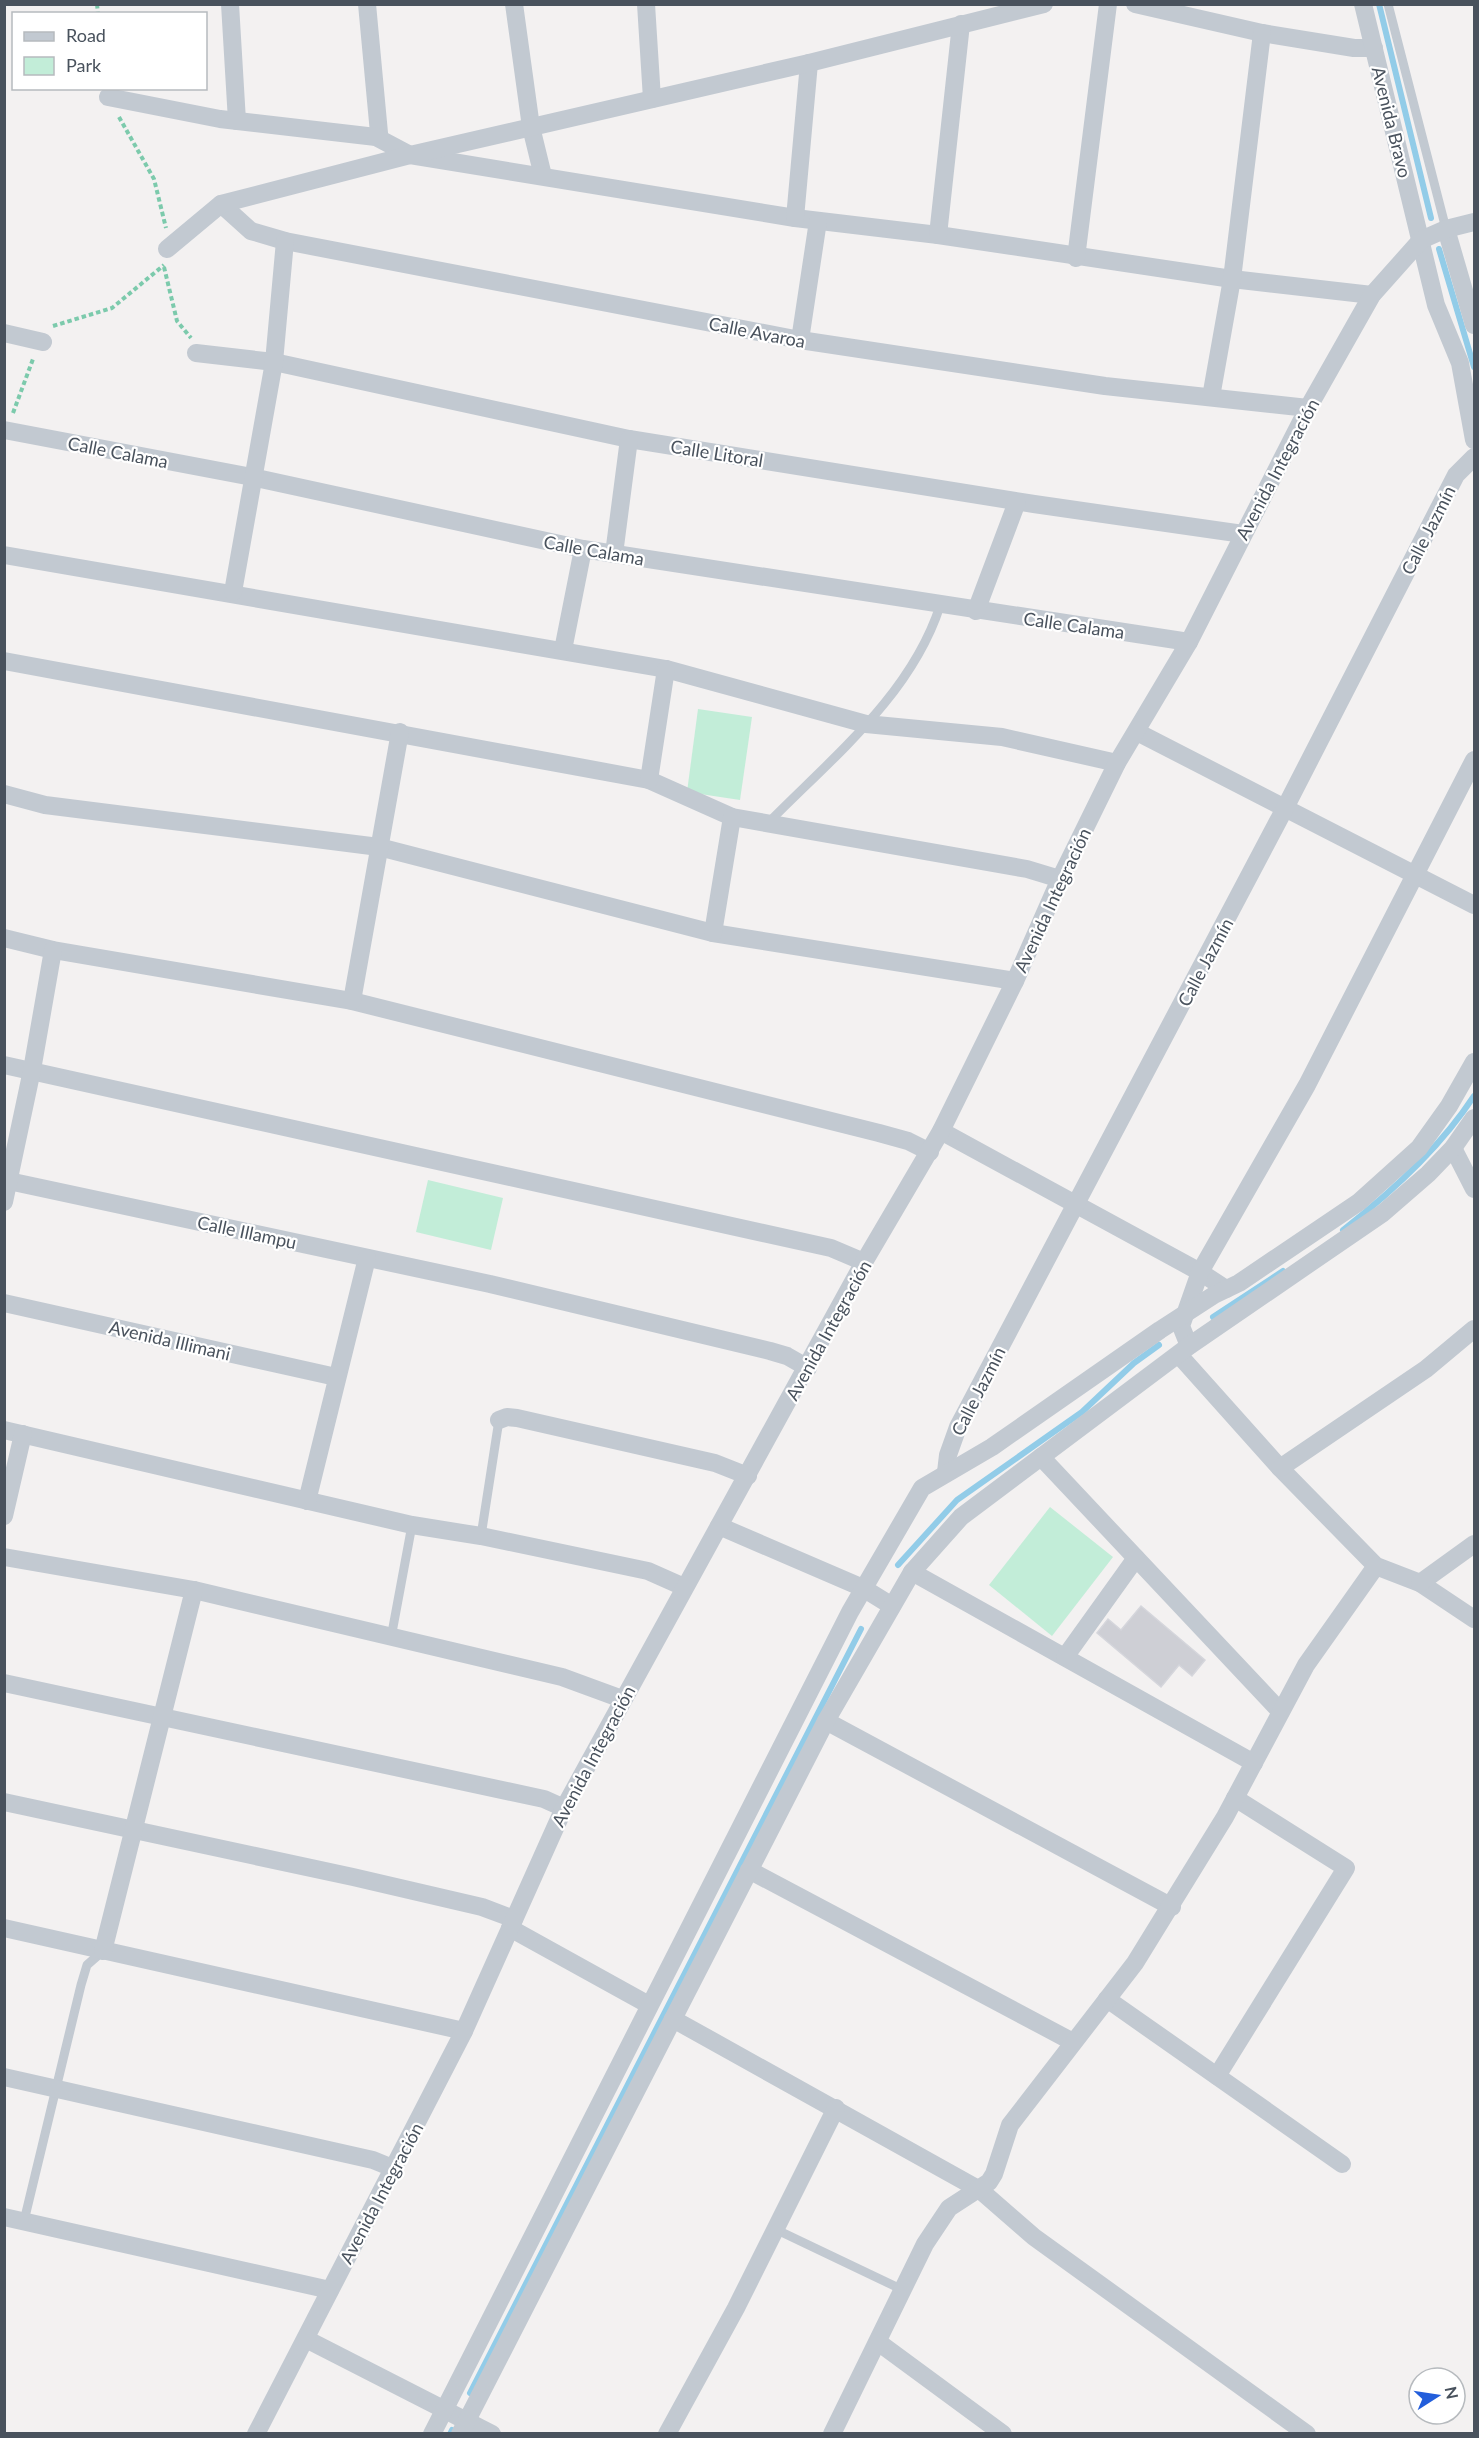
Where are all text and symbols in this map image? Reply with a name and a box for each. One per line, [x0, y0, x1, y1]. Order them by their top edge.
legend [12, 12, 207, 90]
text: Road [66, 24, 106, 46]
text: Park [66, 54, 102, 76]
street label: Avenida Bravo [1368, 64, 1416, 180]
street label: Calle Avaroa [707, 312, 807, 352]
street label: Avenida Integración [1231, 395, 1323, 543]
street label: Calle Calama [66, 432, 170, 472]
street label: Calle Litoral [669, 435, 765, 471]
street label: Calle Jazmín [1396, 482, 1460, 578]
street label: Calle Calama [542, 530, 646, 570]
street label: Calle Calama [1022, 607, 1126, 643]
street label: Avenida Integración [1009, 824, 1095, 976]
street label: Calle Jazmín [1173, 914, 1237, 1010]
street label: Calle Illampu [195, 1211, 299, 1253]
street label: Avenida Integración [780, 1256, 876, 1404]
street label: Avenida Illimani [107, 1315, 233, 1365]
street label: Calle Jazmín [946, 1343, 1010, 1439]
street label: Avenida Integración [547, 1682, 639, 1830]
street label: Avenida Integración [335, 2119, 427, 2267]
north arrow [1407, 2366, 1467, 2426]
text: N [1442, 2385, 1463, 2401]

